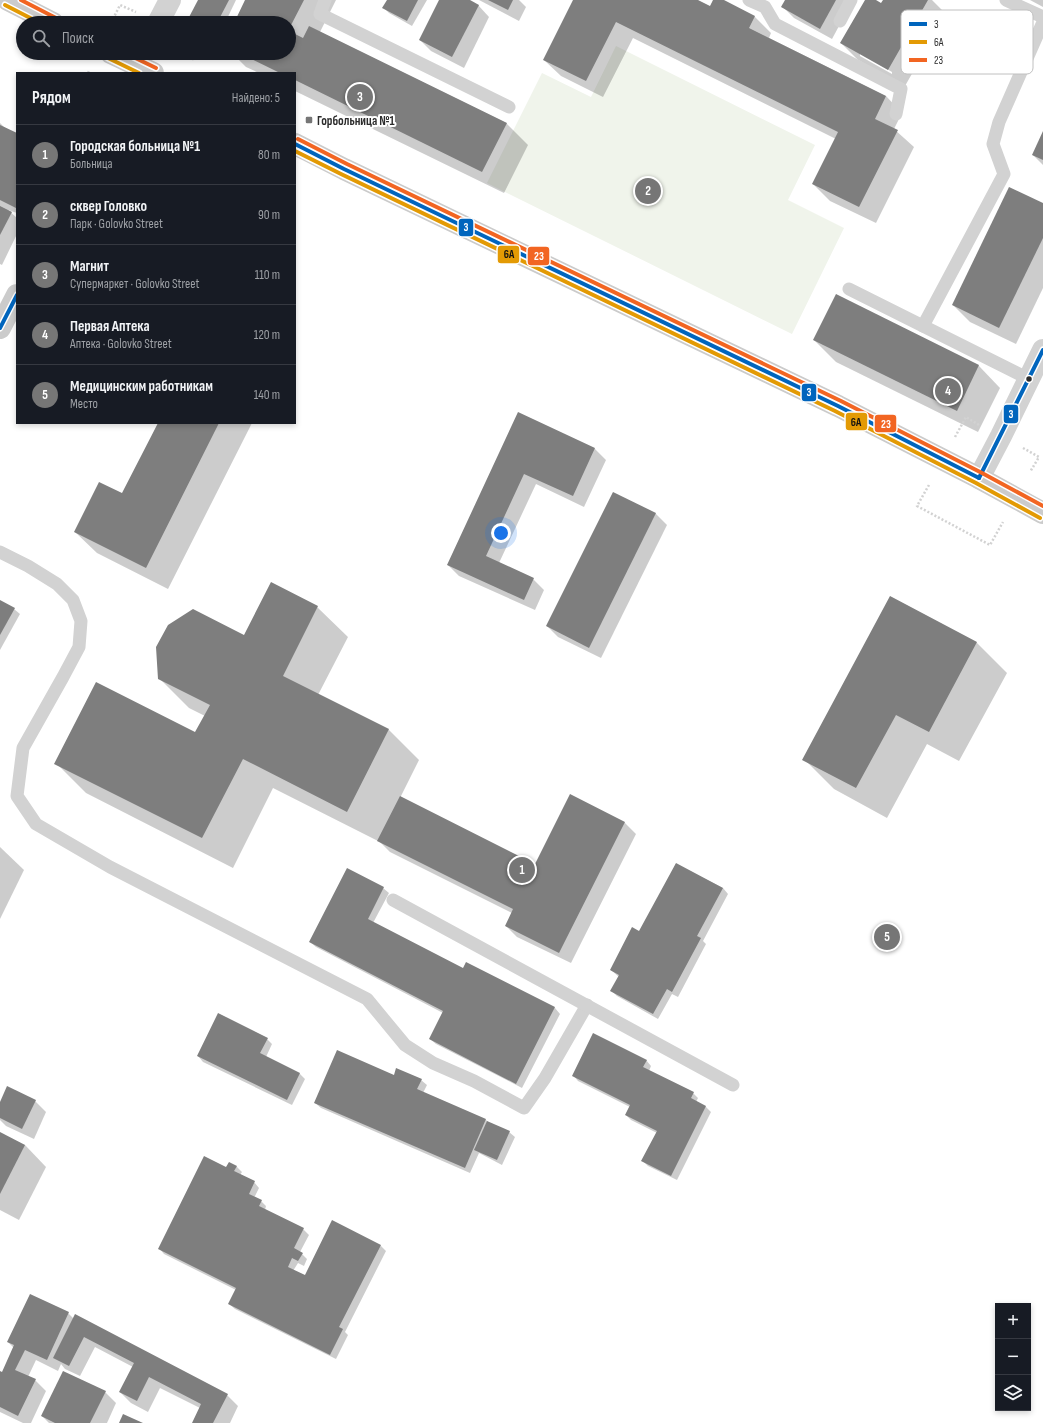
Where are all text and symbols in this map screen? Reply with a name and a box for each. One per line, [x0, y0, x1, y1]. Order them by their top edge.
legend [901, 10, 1033, 74]
search box [16, 16, 296, 60]
text: 3 [934, 18, 939, 31]
icon: search [30, 27, 52, 49]
text: Поиск [62, 29, 94, 48]
text: 6А [934, 36, 944, 49]
text: 23 [934, 54, 944, 67]
pin: 3 [347, 82, 373, 112]
text: Рядом [32, 88, 71, 108]
text: Найдено: 5 [232, 90, 280, 106]
place label: Горбольница №1 [317, 113, 395, 129]
marker: Горбольница №1 [304, 115, 314, 125]
text: Городская больница №1 [70, 137, 200, 156]
text: 1 [42, 147, 48, 163]
text: 80 m [258, 147, 280, 163]
text: Больница [70, 156, 113, 172]
pin: 2 [635, 176, 661, 206]
text: сквер Головко [70, 197, 147, 216]
text: 2 [42, 207, 48, 223]
text: 90 m [258, 207, 280, 223]
text: Парк · Golovko Street [70, 216, 163, 232]
line badge: 3 [458, 218, 474, 237]
text: 3 [464, 221, 469, 234]
line badge: 6А [497, 245, 520, 264]
line badge: 23 [527, 246, 550, 266]
text: 6А [504, 248, 515, 261]
text: 23 [534, 250, 544, 263]
text: Магнит [70, 257, 109, 276]
text: 3 [42, 267, 48, 283]
text: 110 m [255, 267, 280, 283]
text: Супермаркет · Golovko Street [70, 276, 199, 292]
text: Первая Аптека [70, 317, 150, 336]
text: 4 [42, 327, 48, 343]
text: 120 m [254, 327, 280, 343]
text: Аптека · Golovko Street [70, 336, 172, 352]
unlabelled marker [1024, 374, 1034, 384]
pin: 4 [935, 376, 961, 406]
text: Медицинским работникам [70, 377, 213, 396]
line badge: 3 [801, 383, 817, 402]
text: 3 [807, 386, 812, 399]
text: 5 [42, 387, 48, 403]
text: 140 m [254, 387, 280, 403]
text: Место [70, 396, 98, 412]
line badge: 3 [1003, 404, 1019, 424]
text: 3 [1009, 408, 1014, 421]
line badge: 6А [845, 412, 868, 431]
line badge: 23 [874, 414, 897, 433]
text: 6А [851, 416, 862, 429]
text: 23 [881, 418, 891, 431]
your location [491, 523, 511, 543]
pin: 1 [509, 855, 535, 885]
pin: 5 [874, 922, 900, 952]
map controls [995, 1303, 1031, 1411]
button: + [995, 1303, 1031, 1339]
button: − [995, 1339, 1031, 1375]
button: layers [995, 1375, 1031, 1411]

